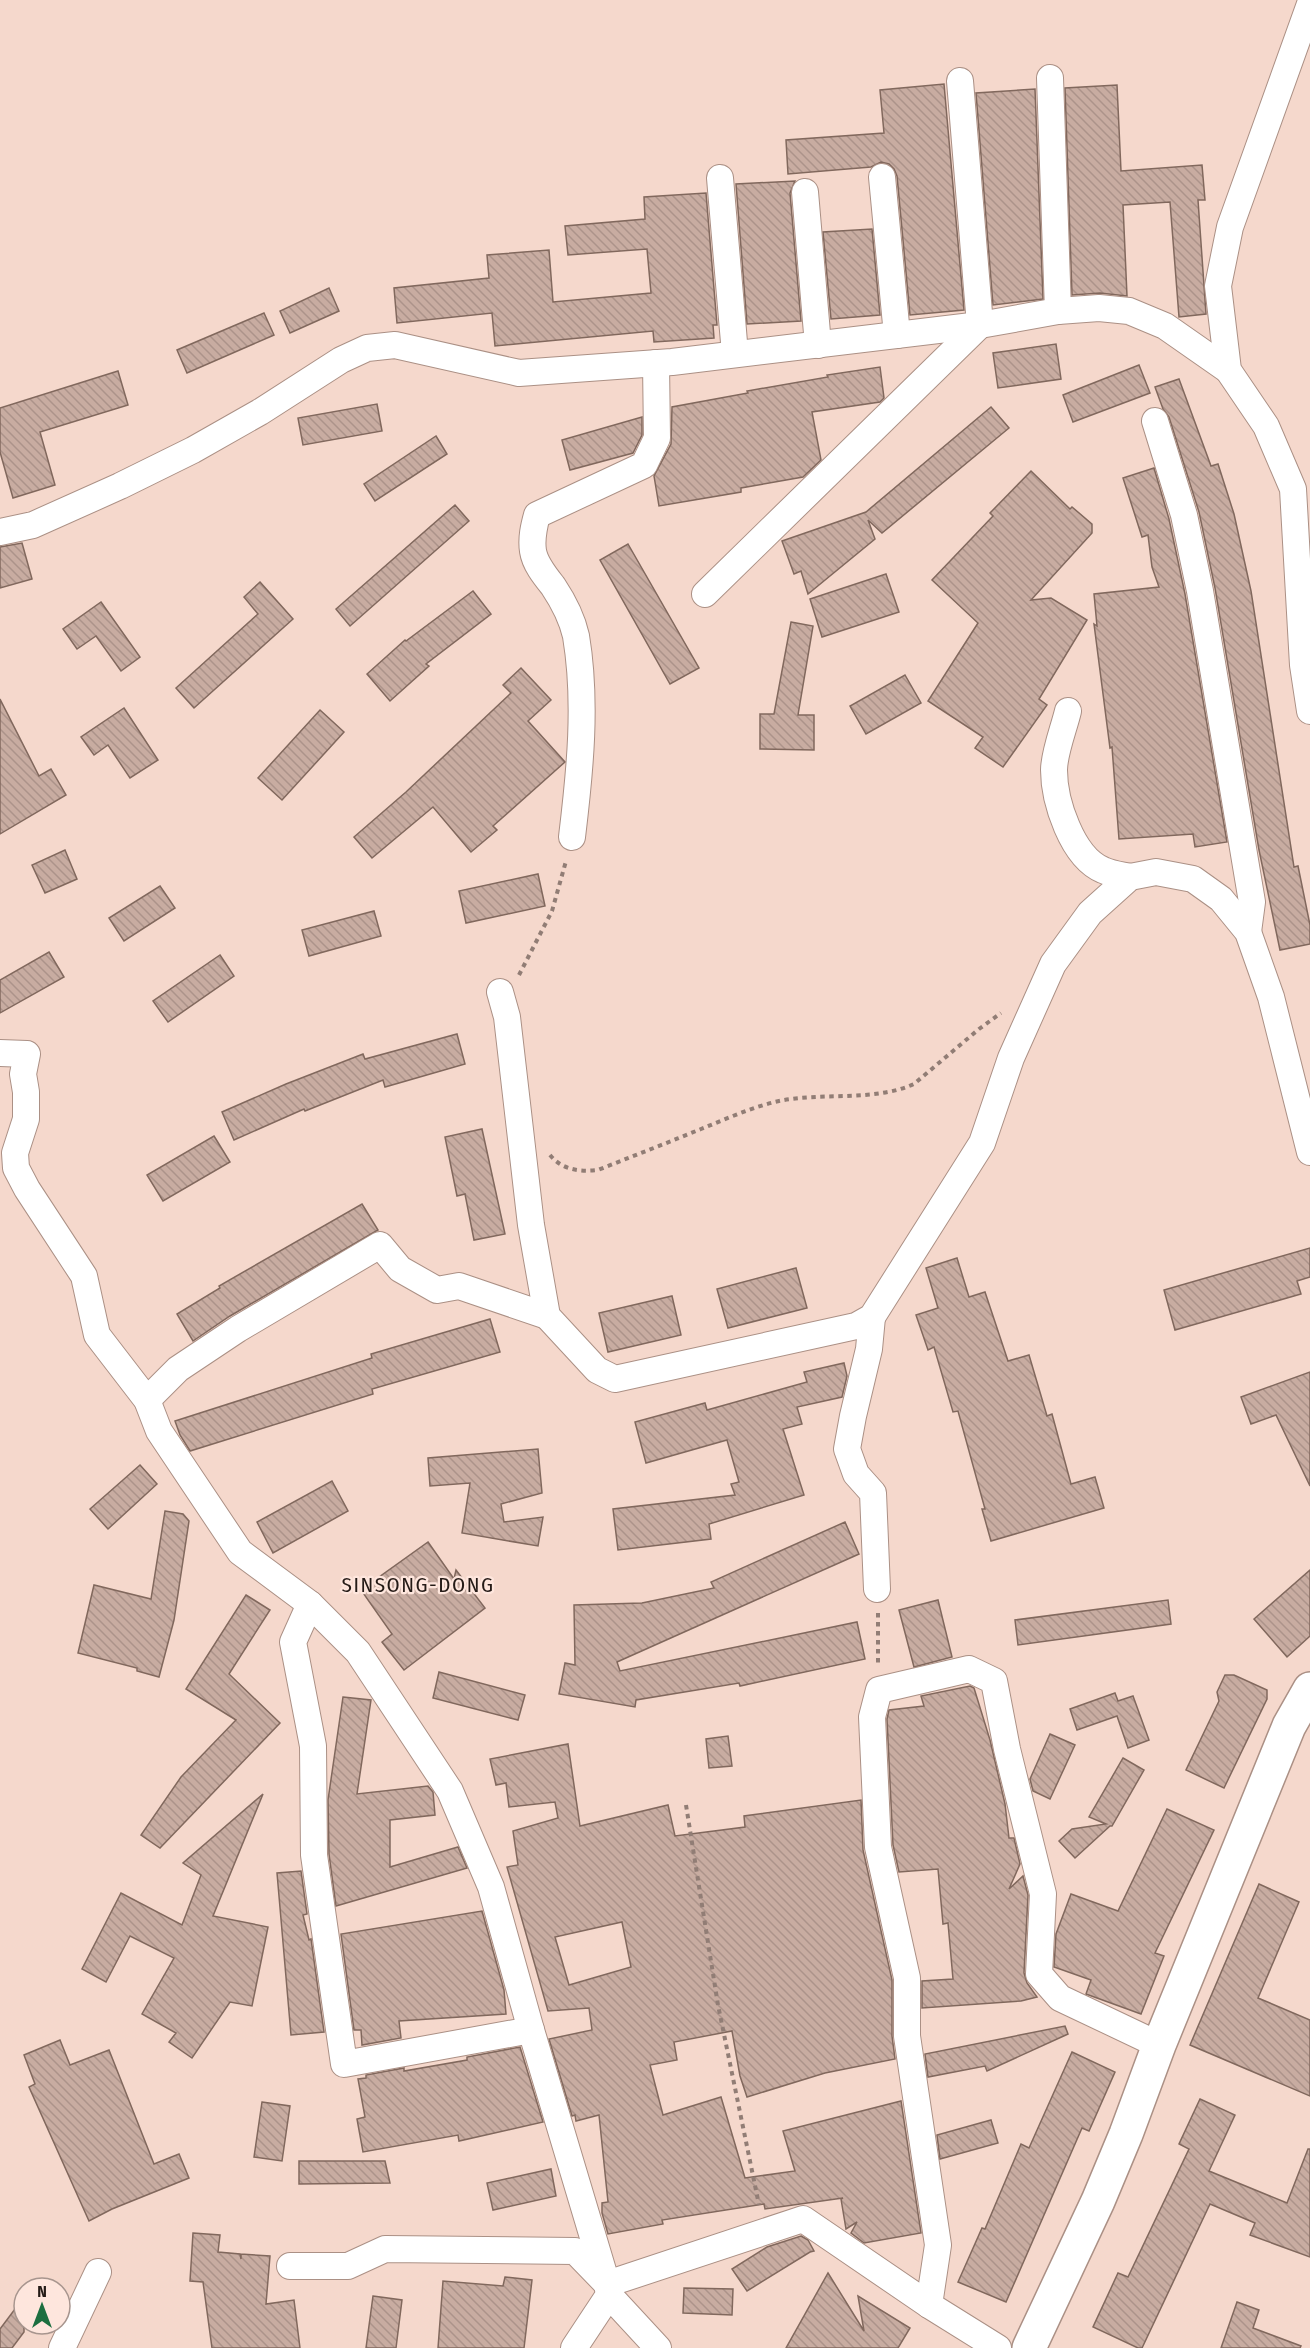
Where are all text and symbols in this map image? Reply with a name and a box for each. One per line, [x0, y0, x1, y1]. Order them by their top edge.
district label: SINSONG-DONG [342, 1572, 494, 1598]
north arrow [12, 2276, 72, 2336]
text: N [37, 2282, 47, 2301]

